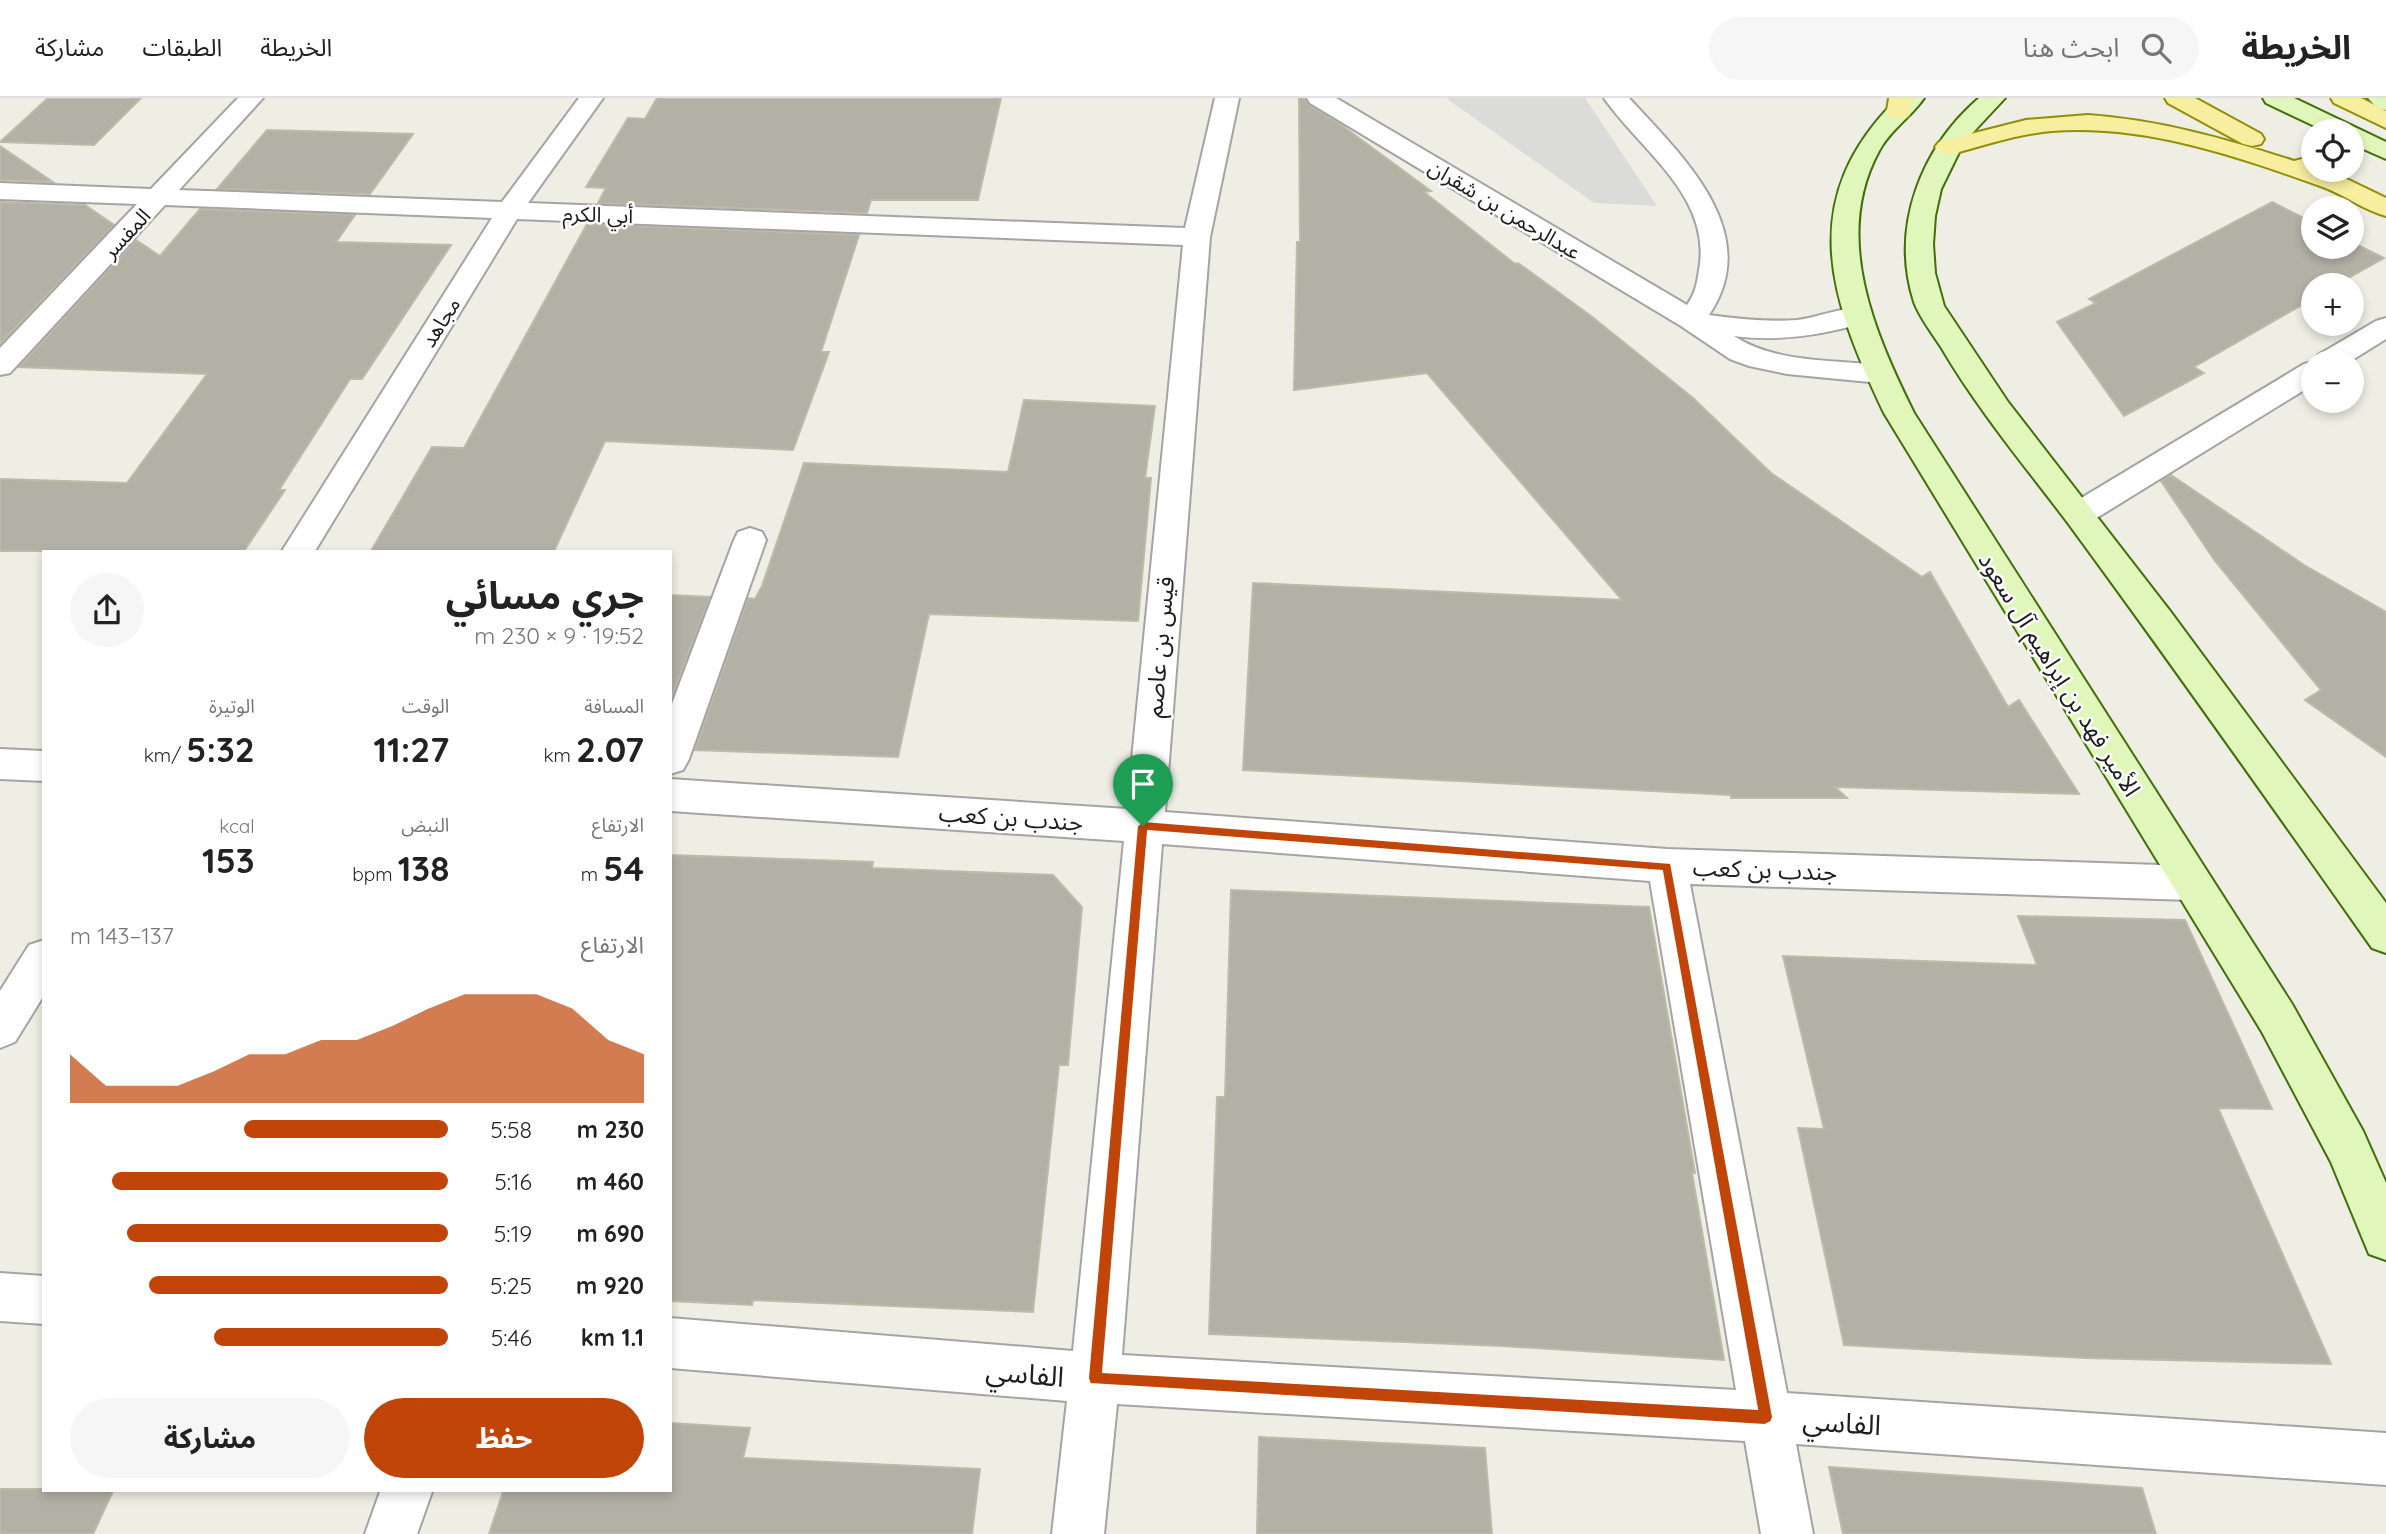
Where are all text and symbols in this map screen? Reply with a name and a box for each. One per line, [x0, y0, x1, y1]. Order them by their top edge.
search box [1709, 17, 2199, 80]
text: الخريطة [2241, 26, 2351, 67]
icon: search [2137, 29, 2175, 67]
text: ابحث هنا [2023, 31, 2119, 64]
text: مشاركة [35, 32, 104, 62]
text: الطبقات [142, 32, 222, 62]
text: الخريطة [260, 32, 332, 62]
map controls [2301, 119, 2364, 413]
button: locate [2301, 119, 2364, 182]
street label: عبدالرحمن بن شقران [1424, 153, 1586, 265]
button: layers [2301, 196, 2364, 259]
street label: أبي الكرم [562, 200, 634, 232]
street label: المفسر [96, 202, 156, 264]
button: + [2301, 273, 2364, 336]
street label: مجاهد [415, 292, 465, 352]
button: − [2301, 350, 2364, 413]
street label: الأمير فهد بن إبراهيم آل سعود [1970, 546, 2148, 803]
text: جري مسائي [446, 571, 644, 619]
button: share [70, 573, 144, 647]
street label: قيس بن عاصم [1138, 575, 1183, 719]
text: 19:52 · 9 × 230 m [474, 621, 644, 650]
text: الوتيرة [209, 694, 255, 718]
text: الوقت [402, 694, 449, 718]
text: المسافة [584, 694, 644, 718]
text: 5:32 [186, 727, 255, 771]
text: 11:27 [373, 727, 449, 771]
text: 2.07 [576, 727, 644, 771]
text: /km [144, 743, 186, 767]
text: km [543, 743, 576, 767]
pin [1113, 754, 1173, 826]
icon: arrive [1124, 765, 1162, 803]
street label: جندب بن كعب [938, 797, 1084, 837]
text: النبض [401, 813, 449, 837]
text: الارتفاع [592, 813, 644, 837]
text: kcal [219, 814, 255, 838]
text: 153 [202, 838, 255, 882]
text: 138 [398, 846, 449, 890]
text: 54 [603, 846, 644, 890]
street label: جندب بن كعب [1692, 851, 1838, 887]
text: bpm [352, 862, 398, 886]
text: m [581, 862, 603, 886]
text: 137–143 m [70, 921, 174, 950]
text: الارتفاع [581, 930, 644, 959]
text: 5:58 [490, 1115, 532, 1144]
text: 230 m [577, 1115, 644, 1144]
text: 5:16 [494, 1167, 532, 1196]
text: 460 m [576, 1167, 644, 1196]
text: 5:19 [494, 1219, 532, 1248]
text: 690 m [576, 1219, 644, 1248]
text: 5:25 [490, 1271, 532, 1300]
text: 920 m [576, 1271, 644, 1300]
text: 5:46 [491, 1323, 532, 1352]
text: 1.1 km [581, 1323, 644, 1352]
street label: الفاسي [984, 1352, 1066, 1398]
button: مشاركة [70, 1398, 350, 1478]
button: حفظ [364, 1398, 644, 1478]
street label: الفاسي [1801, 1402, 1882, 1447]

